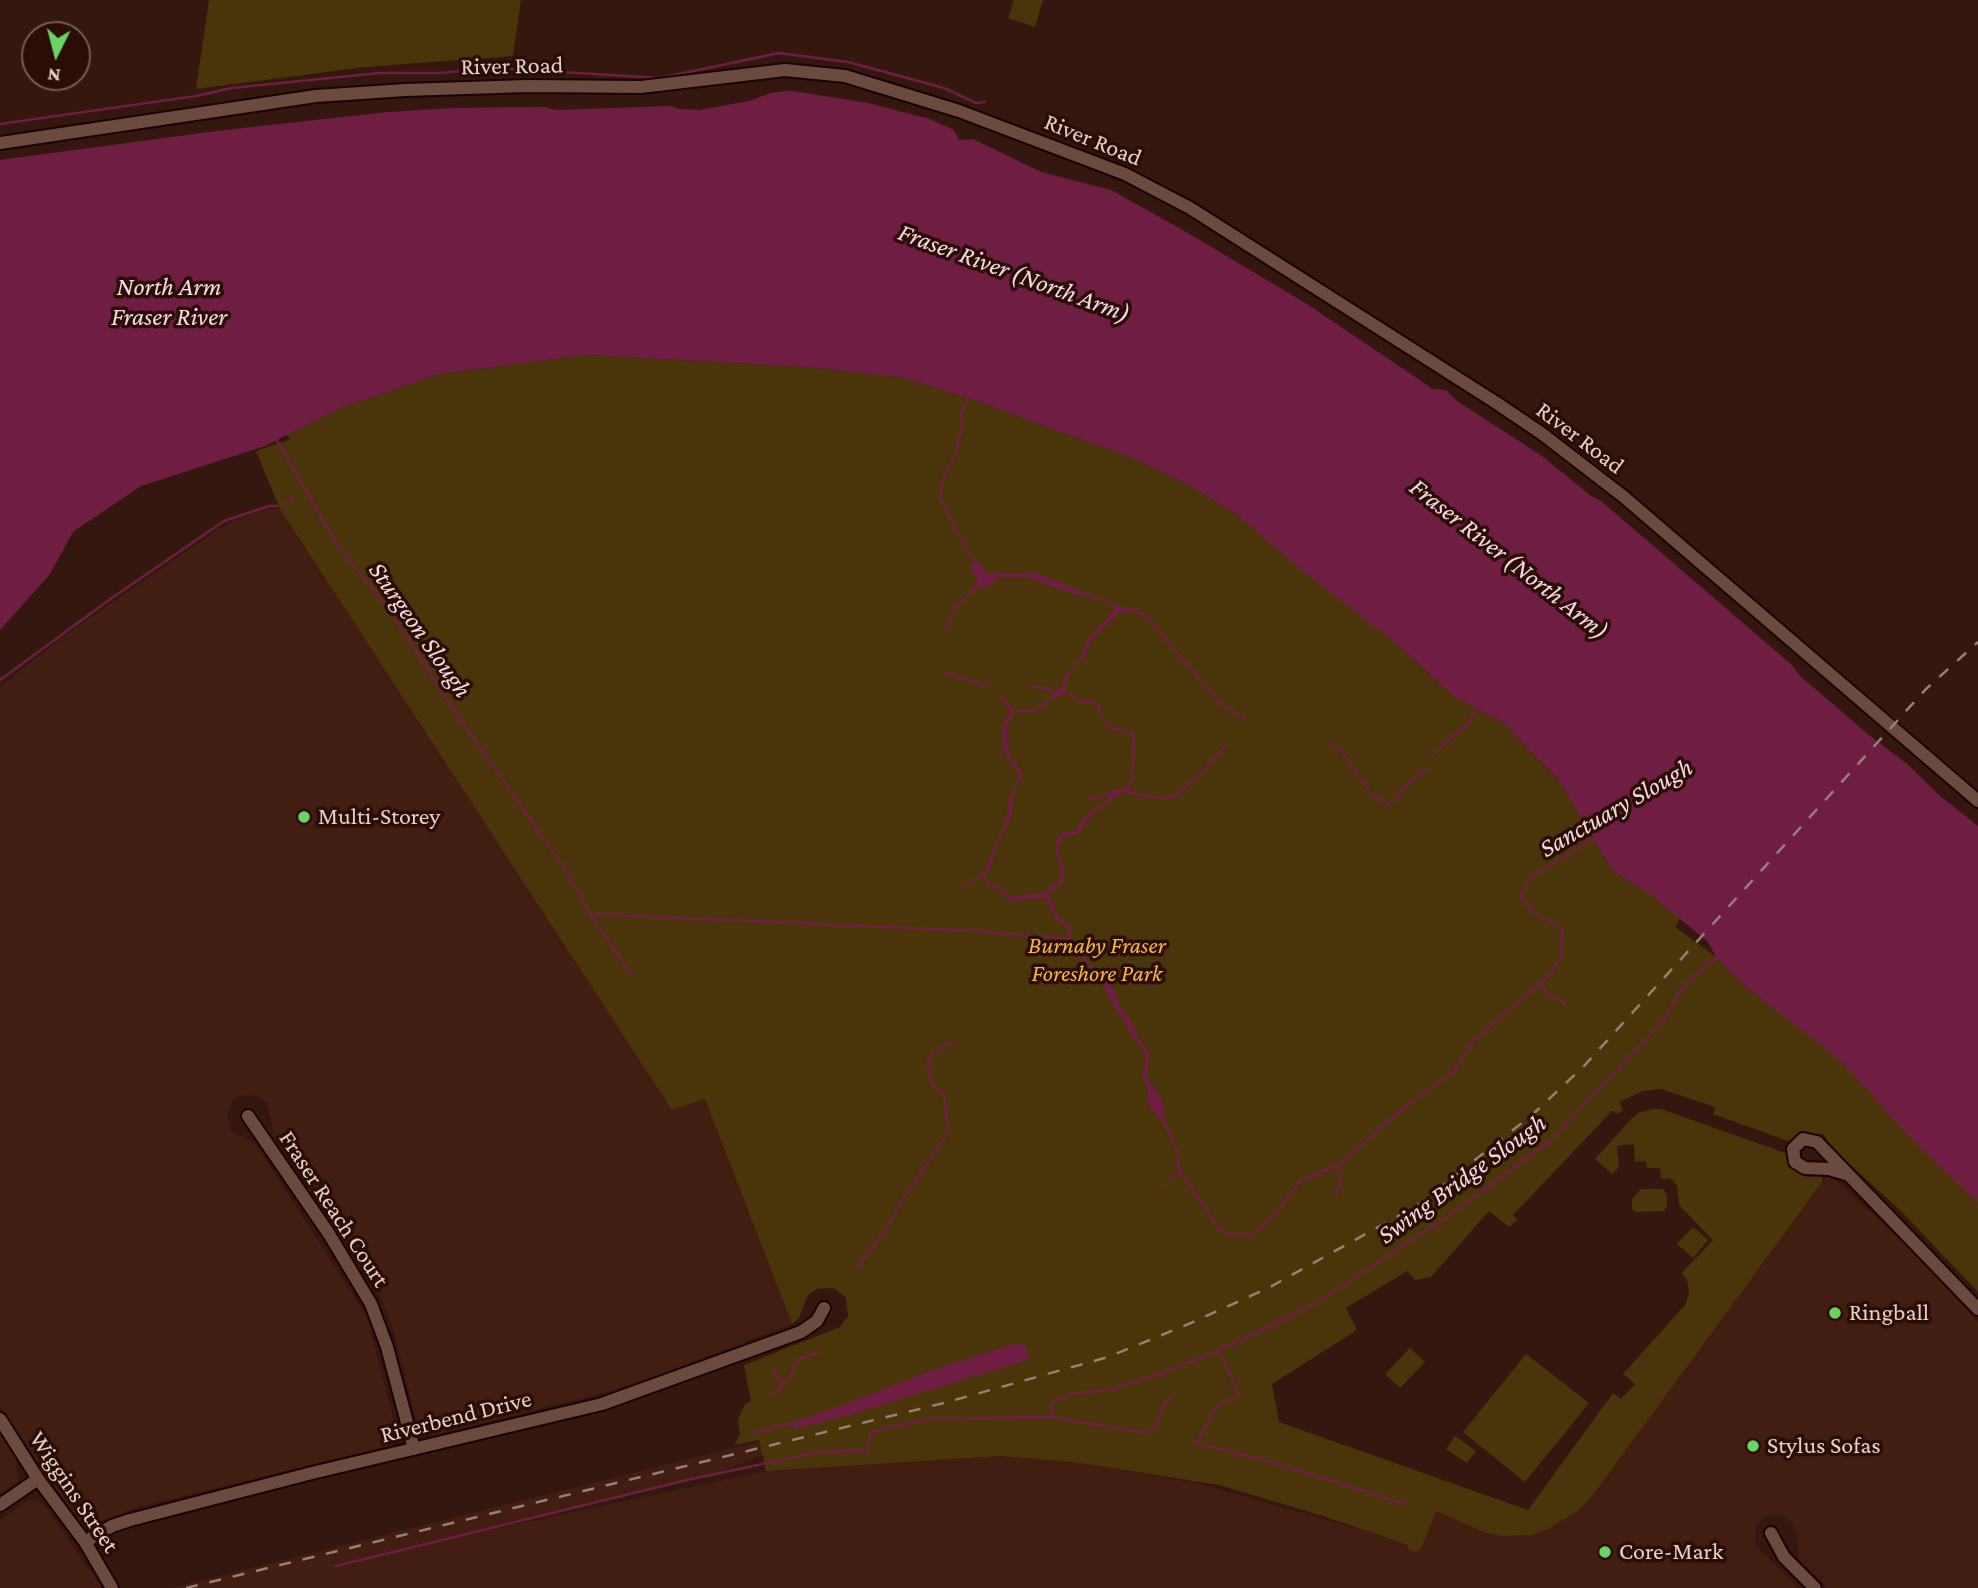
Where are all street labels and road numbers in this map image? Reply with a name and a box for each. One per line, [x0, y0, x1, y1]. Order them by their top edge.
street label: River Road [460, 51, 564, 81]
street label: River Road [1040, 107, 1146, 173]
street label: River Road [1530, 396, 1630, 480]
street label: Fraser Reach Court [273, 1125, 395, 1293]
street label: Riverbend Drive [378, 1384, 534, 1450]
street label: Wiggins Street [23, 1426, 125, 1558]

